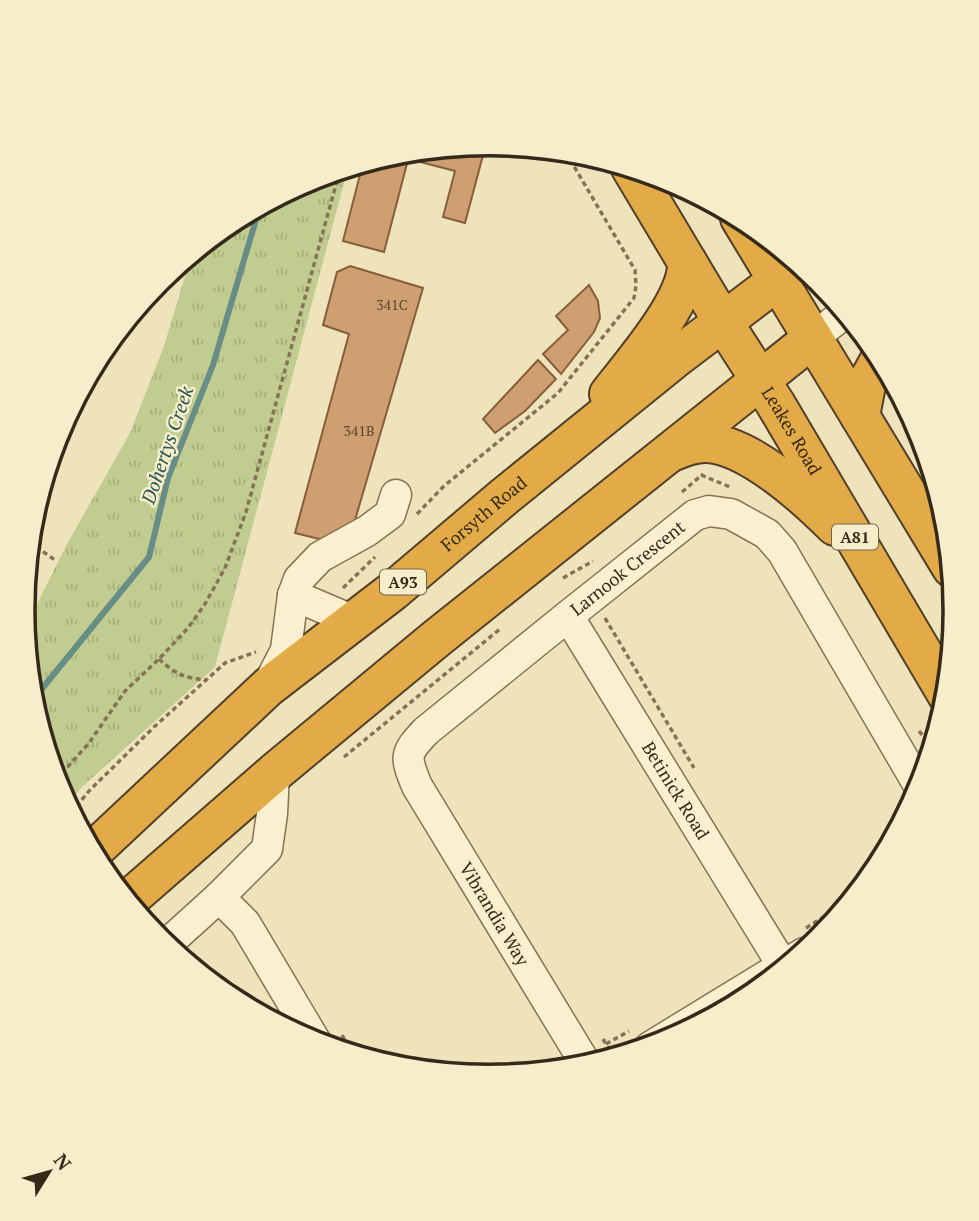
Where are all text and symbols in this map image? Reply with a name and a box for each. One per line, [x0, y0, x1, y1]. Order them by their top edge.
house number: 341C [376, 295, 408, 314]
water label: Dohertys Creek [134, 382, 199, 508]
street label: Leakes Road [757, 382, 828, 479]
house number: 341B [344, 421, 375, 440]
street label: Forsyth Road [435, 470, 531, 556]
street label: Larnook Crescent [565, 514, 690, 621]
road number: A81 [832, 524, 878, 550]
road number: A93 [380, 569, 426, 594]
street label: Betinick Road [637, 737, 715, 844]
street label: Vibrandia Way [454, 857, 536, 971]
north arrow [14, 1137, 84, 1207]
text: N [49, 1148, 78, 1175]

